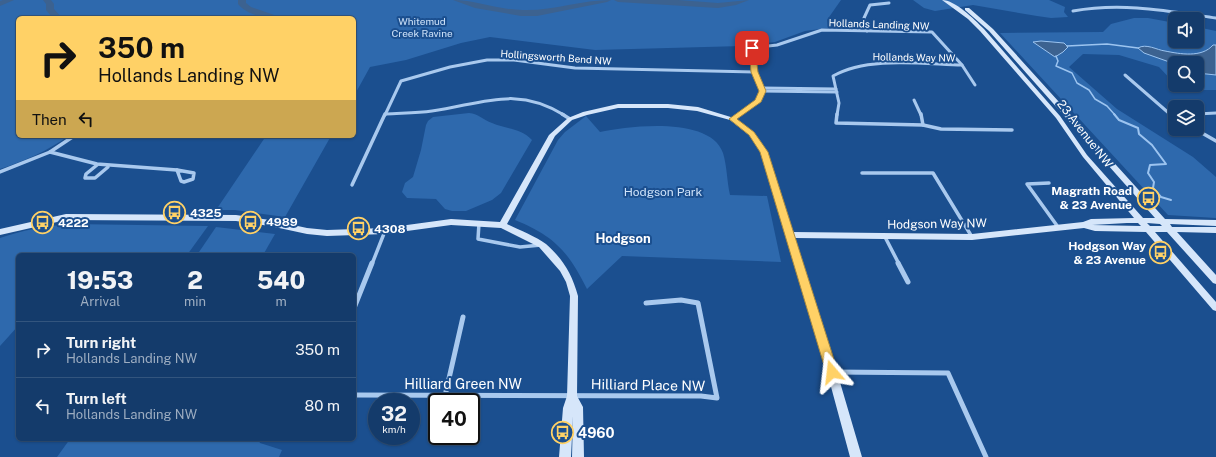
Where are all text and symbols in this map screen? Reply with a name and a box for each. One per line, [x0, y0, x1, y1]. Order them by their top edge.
map controls [1168, 12, 1204, 136]
button: sound [1168, 12, 1204, 48]
park label: Whitemud Creek Ravine [391, 15, 453, 39]
street label: Hollands Landing NW [828, 16, 930, 32]
text: 350 m [98, 31, 185, 64]
pin [735, 31, 769, 65]
icon: right [32, 32, 84, 84]
icon: arrive [741, 37, 763, 59]
street label: Hollingsworth Bend NW [500, 47, 612, 67]
street label: Hollands Way NW [872, 50, 956, 64]
button: search [1168, 56, 1204, 92]
text: Hollands Landing NW [98, 65, 279, 86]
street label: 23 Avenue NW [1054, 97, 1116, 171]
button: layers [1168, 100, 1204, 136]
icon: left [75, 108, 97, 130]
text: Then [32, 111, 67, 128]
place label: Magrath Road & 23 Avenue [1051, 184, 1132, 212]
park label: Hodgson Park [624, 185, 703, 199]
bus stop icon: Magrath Road & 23 Avenue [1135, 185, 1161, 211]
bus stop icon: 4325 [162, 200, 188, 226]
place label: 4325 [190, 206, 222, 220]
bus stop icon: 4989 [237, 209, 263, 235]
bus stop icon: 4222 [29, 210, 55, 236]
place label: 4989 [266, 215, 298, 229]
place label: 4222 [58, 216, 89, 230]
bus stop icon: 4308 [345, 216, 371, 242]
street label: Hodgson Way NW [887, 216, 988, 232]
place label: 4308 [374, 222, 406, 236]
district label: Hodgson [595, 231, 651, 246]
place label: Hodgson Way & 23 Avenue [1068, 239, 1146, 267]
bus stop icon: Hodgson Way & 23 Avenue [1148, 240, 1174, 266]
text: 19:53 [67, 266, 133, 294]
text: 2 [187, 266, 203, 294]
text: 540 [257, 266, 305, 294]
text: Arrival [80, 294, 120, 309]
text: min [184, 294, 206, 309]
text: m [275, 294, 287, 309]
text: Turn right [66, 334, 136, 351]
icon: right [32, 339, 54, 361]
text: 350 m [295, 341, 340, 358]
text: Hollands Landing NW [66, 351, 197, 366]
position arrow [811, 351, 853, 393]
street label: Hilliard Green NW [404, 376, 522, 392]
street label: Hilliard Place NW [591, 376, 706, 394]
text: Turn left [66, 390, 127, 407]
speed limit sign: 40 [428, 393, 480, 445]
icon: left [32, 395, 54, 417]
text: 80 m [305, 397, 340, 414]
text: 32 [381, 402, 407, 426]
text: Hollands Landing NW [66, 407, 197, 422]
bus stop icon: 4960 [549, 420, 575, 446]
text: km/h [382, 423, 406, 435]
place label: 4960 [578, 425, 615, 441]

